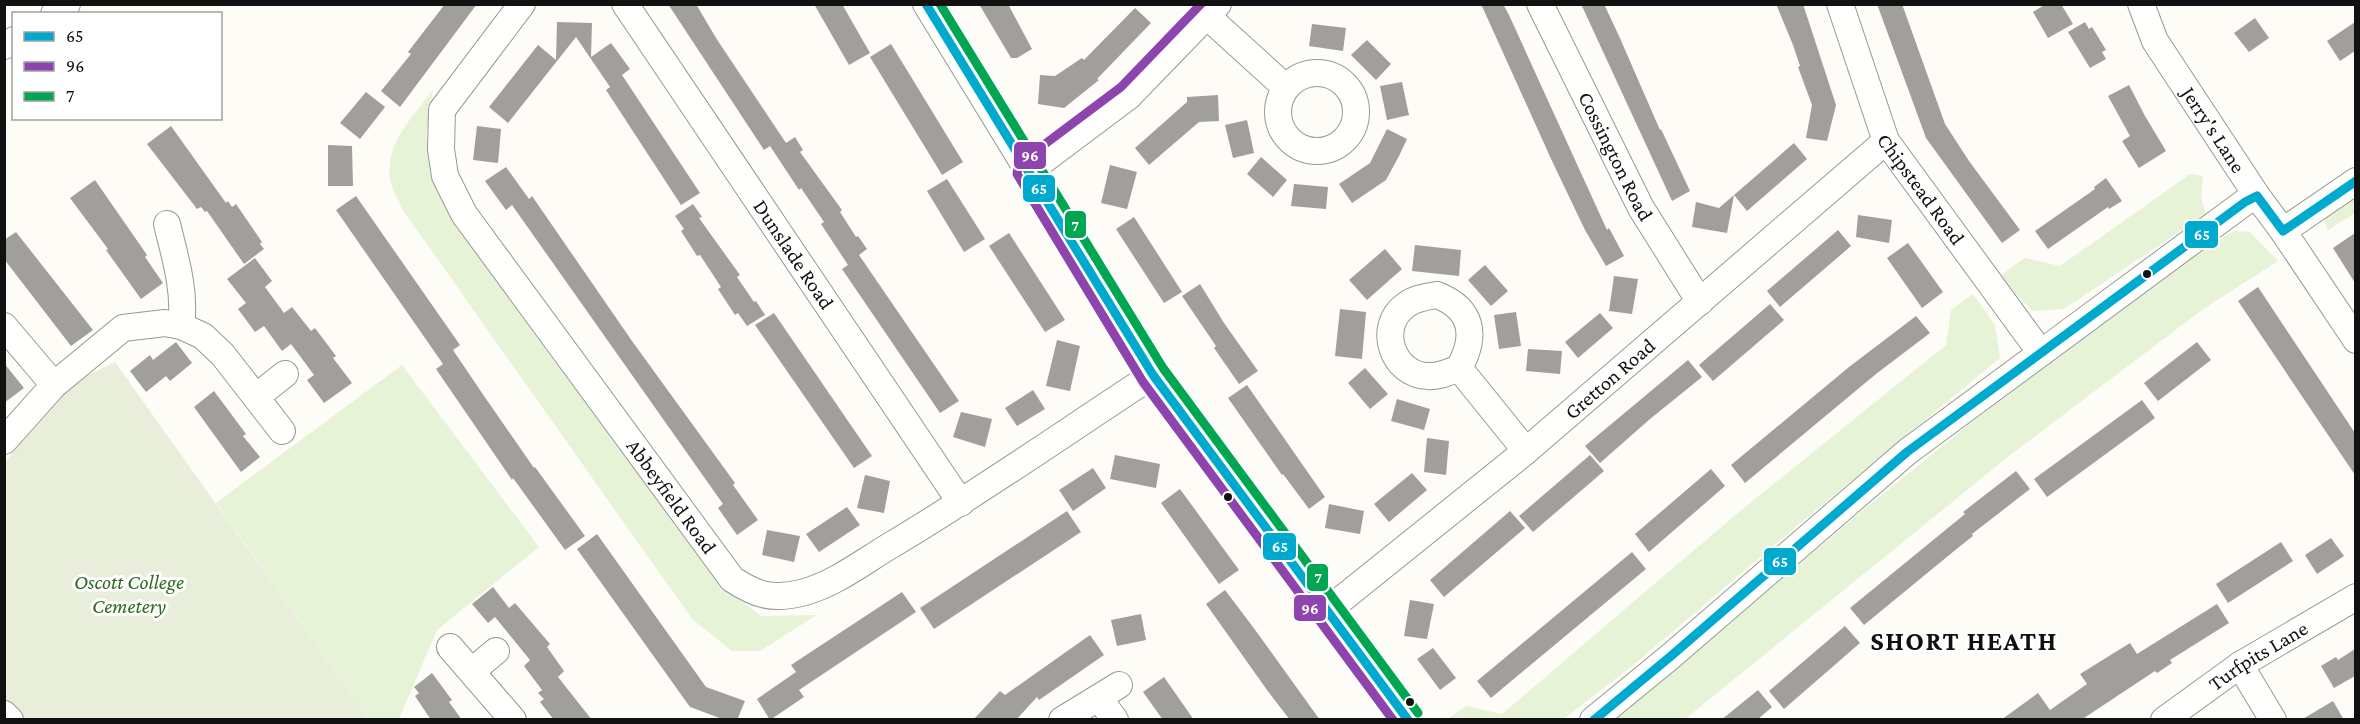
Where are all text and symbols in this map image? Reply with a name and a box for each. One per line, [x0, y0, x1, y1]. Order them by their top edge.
legend [12, 12, 222, 120]
text: 65 [66, 26, 83, 46]
text: 96 [66, 56, 84, 76]
street label: Jerry's Lane [2175, 81, 2250, 177]
text: 7 [66, 86, 74, 106]
street label: Cossington Road [1573, 88, 1658, 225]
street label: Chipstead Road [1873, 131, 1970, 249]
line badge: 96 [1013, 141, 1047, 170]
text: 96 [1021, 147, 1039, 164]
line badge: 65 [1022, 174, 1056, 203]
text: 65 [1031, 180, 1047, 197]
street label: Dunslade Road [748, 195, 839, 314]
line badge: 7 [1064, 210, 1087, 239]
text: 7 [1071, 217, 1079, 234]
line badge: 65 [2184, 220, 2219, 249]
text: 65 [2194, 226, 2210, 243]
unlabelled marker [2141, 268, 2153, 280]
street label: Gretton Road [1560, 333, 1660, 424]
street label: Abbeyfield Road [621, 435, 721, 558]
unlabelled marker [1222, 491, 1234, 503]
line badge: 65 [1262, 532, 1297, 561]
text: 65 [1272, 538, 1288, 555]
line badge: 65 [1763, 547, 1797, 576]
text: 65 [1772, 553, 1788, 570]
line badge: 7 [1306, 563, 1329, 592]
text: 7 [1314, 569, 1322, 586]
park label: Oscott College Cemetery [74, 570, 184, 618]
line badge: 96 [1293, 594, 1327, 622]
text: 96 [1301, 600, 1319, 617]
street label: Turfpits Lane [2204, 616, 2312, 696]
district label: SHORT HEATH [1870, 626, 2058, 656]
unlabelled marker [1404, 696, 1416, 708]

